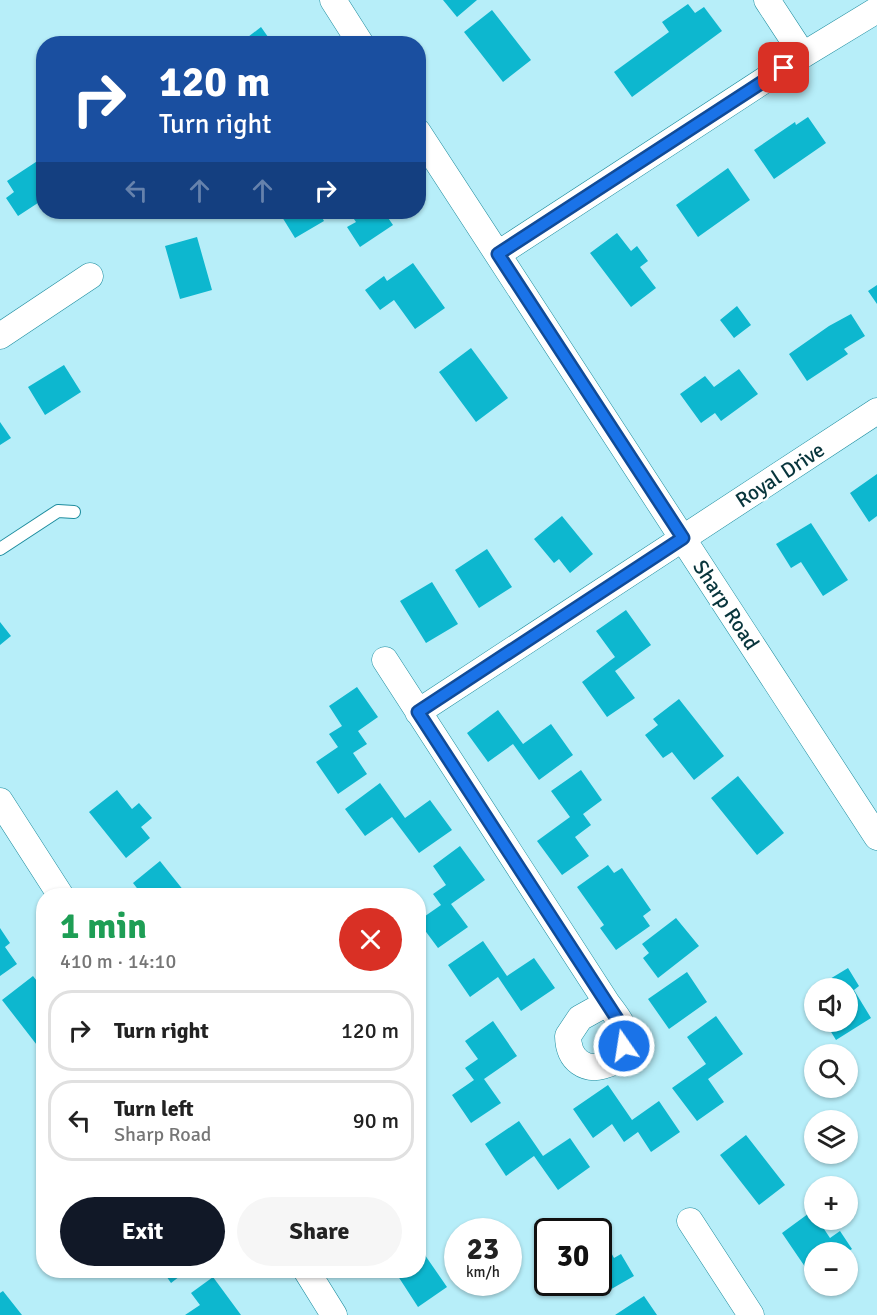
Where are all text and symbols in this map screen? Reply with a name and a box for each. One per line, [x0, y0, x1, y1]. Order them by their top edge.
pin [758, 42, 809, 93]
icon: arrive [767, 51, 800, 84]
text: 120 m [159, 57, 270, 108]
icon: right [60, 60, 138, 138]
text: Turn right [159, 108, 272, 141]
icon: left [120, 174, 153, 207]
icon: ahead [183, 174, 216, 207]
icon: ahead [246, 174, 279, 207]
icon: right [309, 174, 342, 207]
street label: Royal Drive [731, 437, 829, 513]
street label: Sharp Road [687, 555, 765, 655]
text: 1 min [60, 904, 147, 949]
button: close [339, 908, 402, 971]
text: 410 m · 14:10 [60, 949, 176, 974]
map controls [804, 978, 858, 1296]
button: sound [804, 978, 858, 1032]
icon: right [63, 1014, 96, 1047]
position arrow [592, 1014, 656, 1078]
text: Turn right [114, 1017, 209, 1044]
text: 120 m [341, 1017, 399, 1044]
button: search [804, 1044, 858, 1098]
text: Turn left [114, 1095, 194, 1122]
icon: left [63, 1104, 96, 1137]
text: 90 m [353, 1107, 399, 1134]
button: layers [804, 1110, 858, 1164]
text: Sharp Road [114, 1122, 211, 1147]
button: + [804, 1176, 858, 1230]
button: Exit [60, 1197, 225, 1266]
button: Share [237, 1197, 402, 1266]
speed limit sign: 30 [534, 1218, 612, 1296]
text: 23 [467, 1231, 499, 1268]
button: − [804, 1242, 858, 1296]
text: km/h [466, 1263, 500, 1281]

